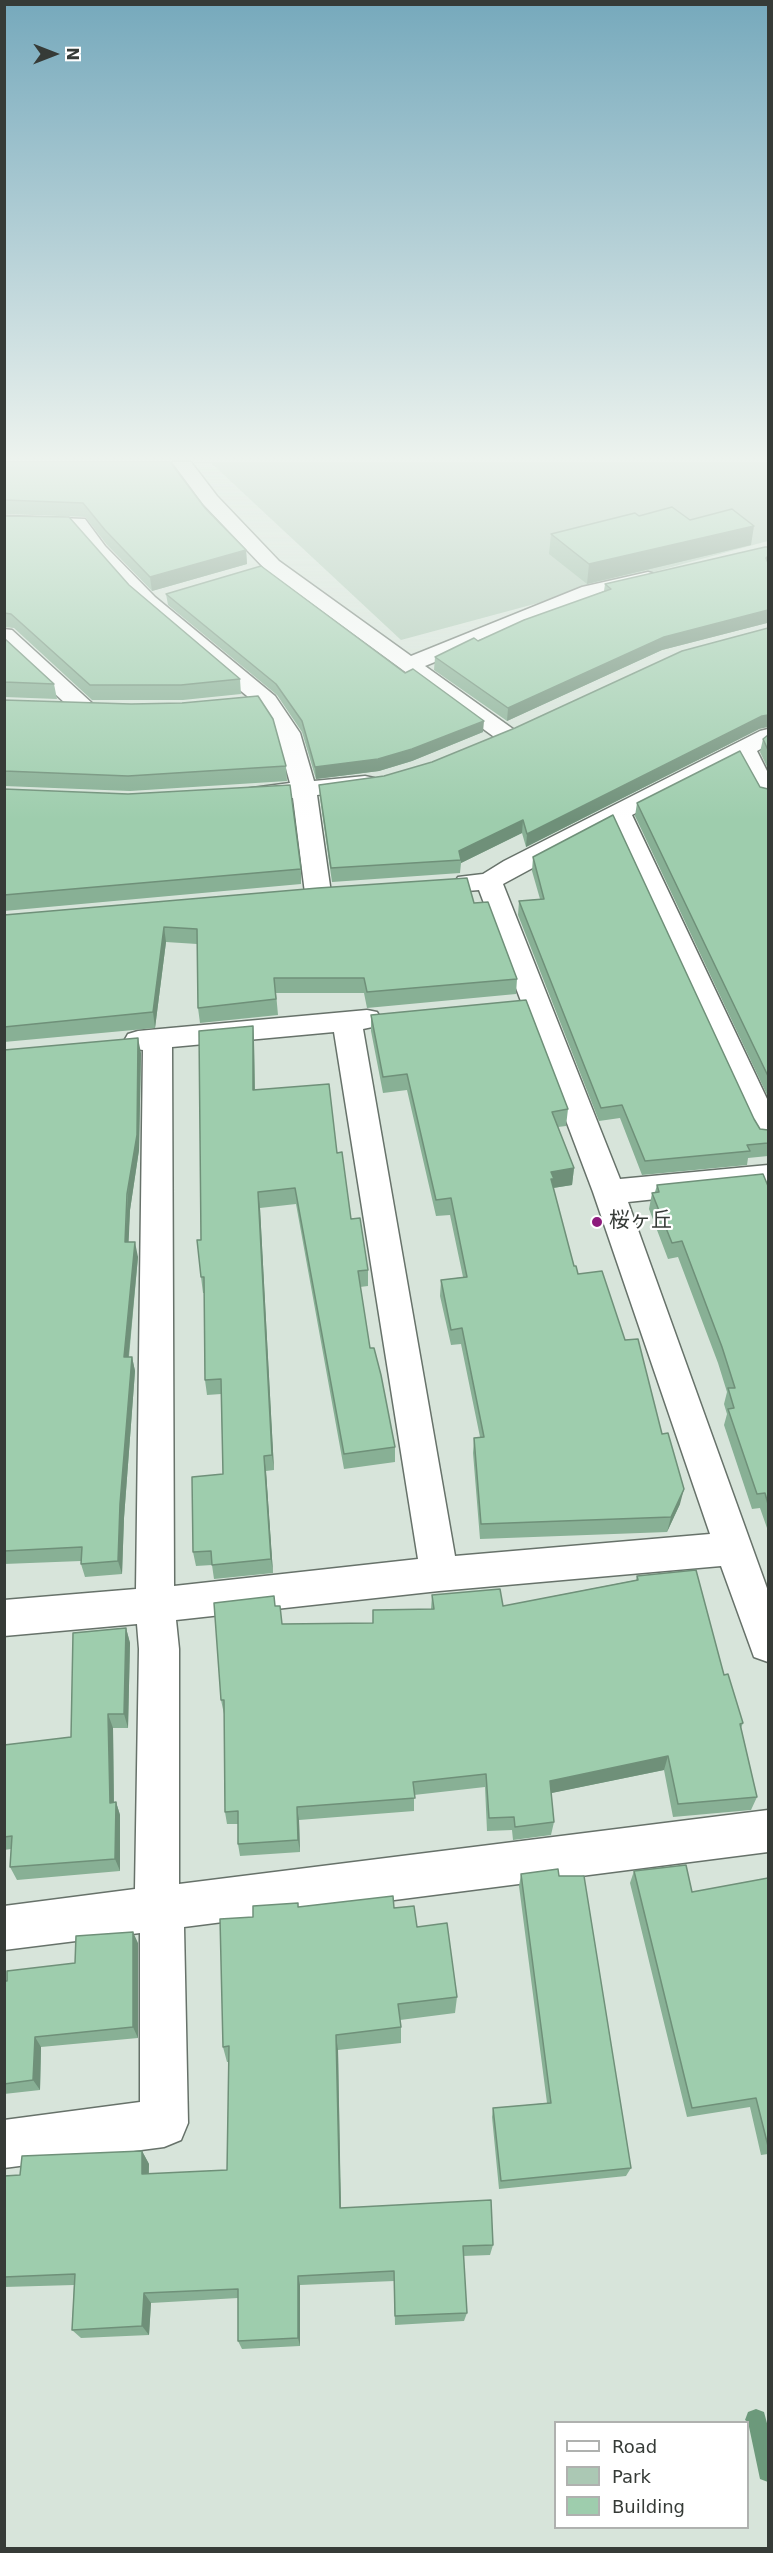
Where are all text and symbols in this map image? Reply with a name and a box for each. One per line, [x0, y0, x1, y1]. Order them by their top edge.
north arrow [24, 24, 84, 84]
text: N [63, 47, 82, 61]
place label: 桜ヶ丘 [609, 1209, 672, 1235]
marker: 桜ヶ丘 [590, 1215, 604, 1229]
legend [554, 2421, 749, 2529]
text: Road [612, 2436, 657, 2457]
text: Park [612, 2466, 651, 2487]
text: Building [612, 2496, 685, 2517]

